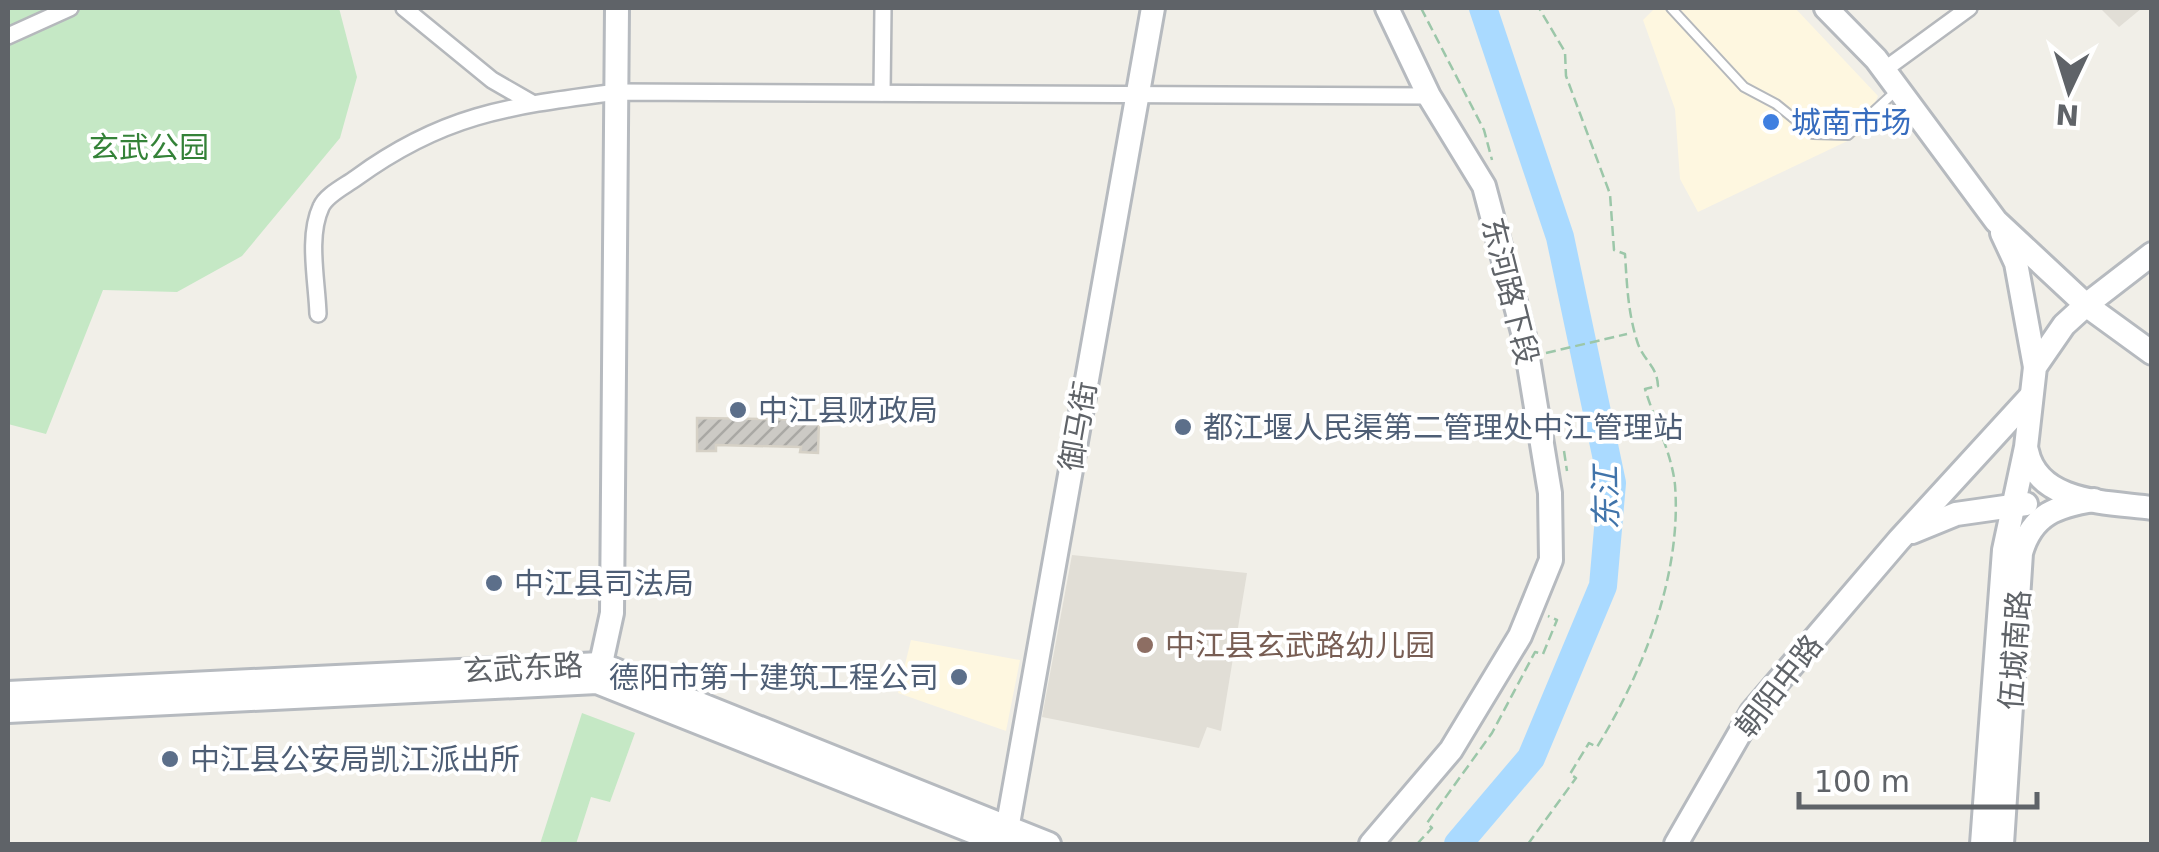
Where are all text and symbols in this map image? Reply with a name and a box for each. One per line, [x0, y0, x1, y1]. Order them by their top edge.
north arrow [2019, 40, 2119, 140]
text: N [2054, 97, 2080, 132]
place label: 城南市场 [1791, 105, 1911, 140]
marker: 城南市场 [1760, 111, 1782, 133]
park label: 玄武公园 [89, 130, 209, 165]
street label: 东河路下段 [1475, 214, 1545, 368]
street label: 御马街 [1053, 379, 1103, 473]
place label: 中江县财政局 [758, 393, 938, 428]
marker: 中江县财政局 [727, 399, 749, 421]
place label: 都江堰人民渠第二管理处中江管理站 [1203, 410, 1683, 445]
marker: 都江堰人民渠第二管理处中江管理站 [1172, 416, 1194, 438]
water label: 东江 [1586, 463, 1626, 530]
place label: 中江县司法局 [514, 566, 694, 601]
marker: 中江县司法局 [483, 572, 505, 594]
street label: 伍城南路 [1993, 589, 2037, 711]
place label: 中江县玄武路幼儿园 [1165, 628, 1435, 663]
street label: 朝阳中路 [1728, 628, 1830, 744]
marker: 中江县玄武路幼儿园 [1134, 634, 1156, 656]
street label: 玄武东路 [462, 647, 584, 689]
place label: 德阳市第十建筑工程公司 [609, 660, 939, 695]
marker: 德阳市第十建筑工程公司 [948, 666, 970, 688]
place label: 中江县公安局凯江派出所 [190, 742, 520, 777]
scale bar [1799, 747, 2036, 809]
marker: 中江县公安局凯江派出所 [159, 748, 181, 770]
text: 100 m [1814, 764, 1910, 799]

